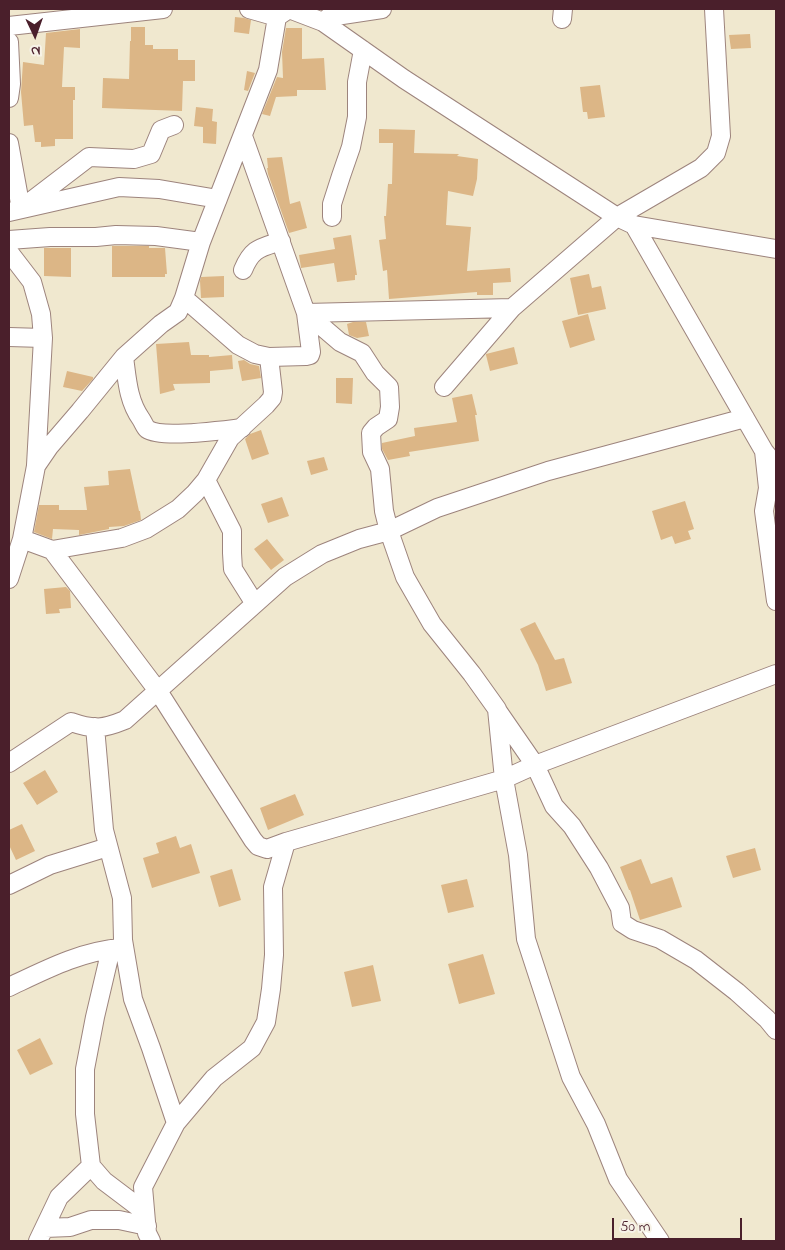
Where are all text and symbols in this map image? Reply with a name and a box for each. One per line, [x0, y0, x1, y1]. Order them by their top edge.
north arrow [10, 10, 60, 60]
text: N [31, 40, 41, 61]
scale bar [615, 1208, 745, 1240]
text: 50 m [620, 1216, 650, 1238]

